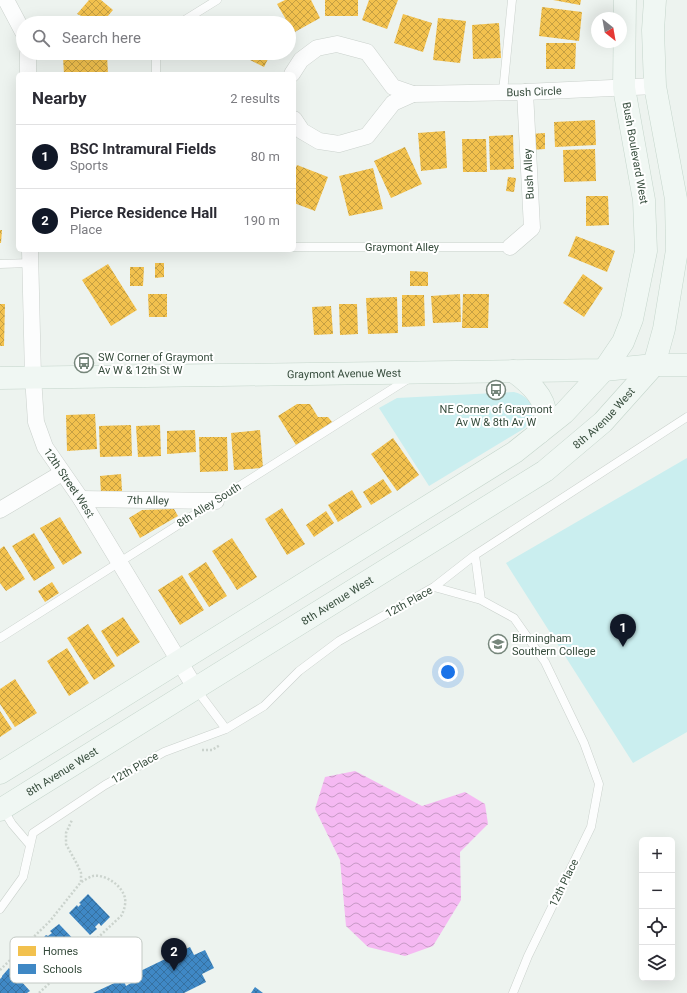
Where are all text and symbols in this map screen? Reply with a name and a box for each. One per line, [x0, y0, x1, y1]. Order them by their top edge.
north arrow [591, 12, 627, 48]
search box [16, 16, 296, 60]
icon: search [30, 27, 52, 49]
text: Search here [62, 29, 141, 47]
street label: Bush Circle [506, 84, 562, 99]
text: Nearby [32, 88, 87, 108]
text: 2 results [230, 91, 280, 106]
street label: Bush Boulevard West [620, 101, 650, 205]
text: BSC Intramural Fields [70, 140, 216, 158]
street label: Bush Alley [521, 147, 537, 200]
text: 1 [41, 149, 49, 164]
text: 80 m [251, 149, 280, 164]
text: Sports [70, 158, 108, 173]
text: Pierce Residence Hall [70, 204, 217, 222]
text: 2 [41, 213, 49, 228]
text: 190 m [243, 213, 280, 228]
text: Place [70, 222, 102, 237]
street label: Graymont Alley [365, 241, 440, 254]
place label: SW Corner of Graymont Av W & 12th St W [98, 351, 213, 377]
bus stop icon: SW Corner of Graymont Av W & 12th St W [73, 352, 95, 374]
street label: Graymont Avenue West [287, 366, 401, 381]
bus stop icon: NE Corner of Graymont Av W & 8th Av W [485, 379, 507, 401]
street label: 8th Avenue West [570, 384, 638, 451]
place label: NE Corner of Graymont Av W & 8th Av W [440, 403, 553, 429]
street label: 12th Street West [41, 445, 97, 520]
street label: 8th Alley South [174, 480, 244, 530]
street label: 7th Alley [127, 493, 170, 507]
street label: 8th Avenue West [299, 573, 376, 628]
street label: 12th Place [383, 584, 435, 620]
pin: 1 [610, 614, 636, 647]
place label: Birmingham Southern College [512, 632, 596, 658]
school or university icon: Birmingham Southern College [487, 633, 509, 655]
your location [438, 662, 458, 682]
street label: 8th Avenue West [24, 744, 101, 799]
street label: 12th Place [109, 749, 161, 787]
map controls [639, 837, 675, 981]
button: + [639, 837, 675, 873]
street label: 12th Place [547, 857, 581, 909]
button: − [639, 873, 675, 909]
button: locate [639, 909, 675, 945]
legend [10, 937, 142, 983]
pin: 2 [161, 938, 187, 971]
text: Homes [43, 945, 79, 958]
button: layers [639, 945, 675, 981]
text: Schools [43, 963, 83, 976]

